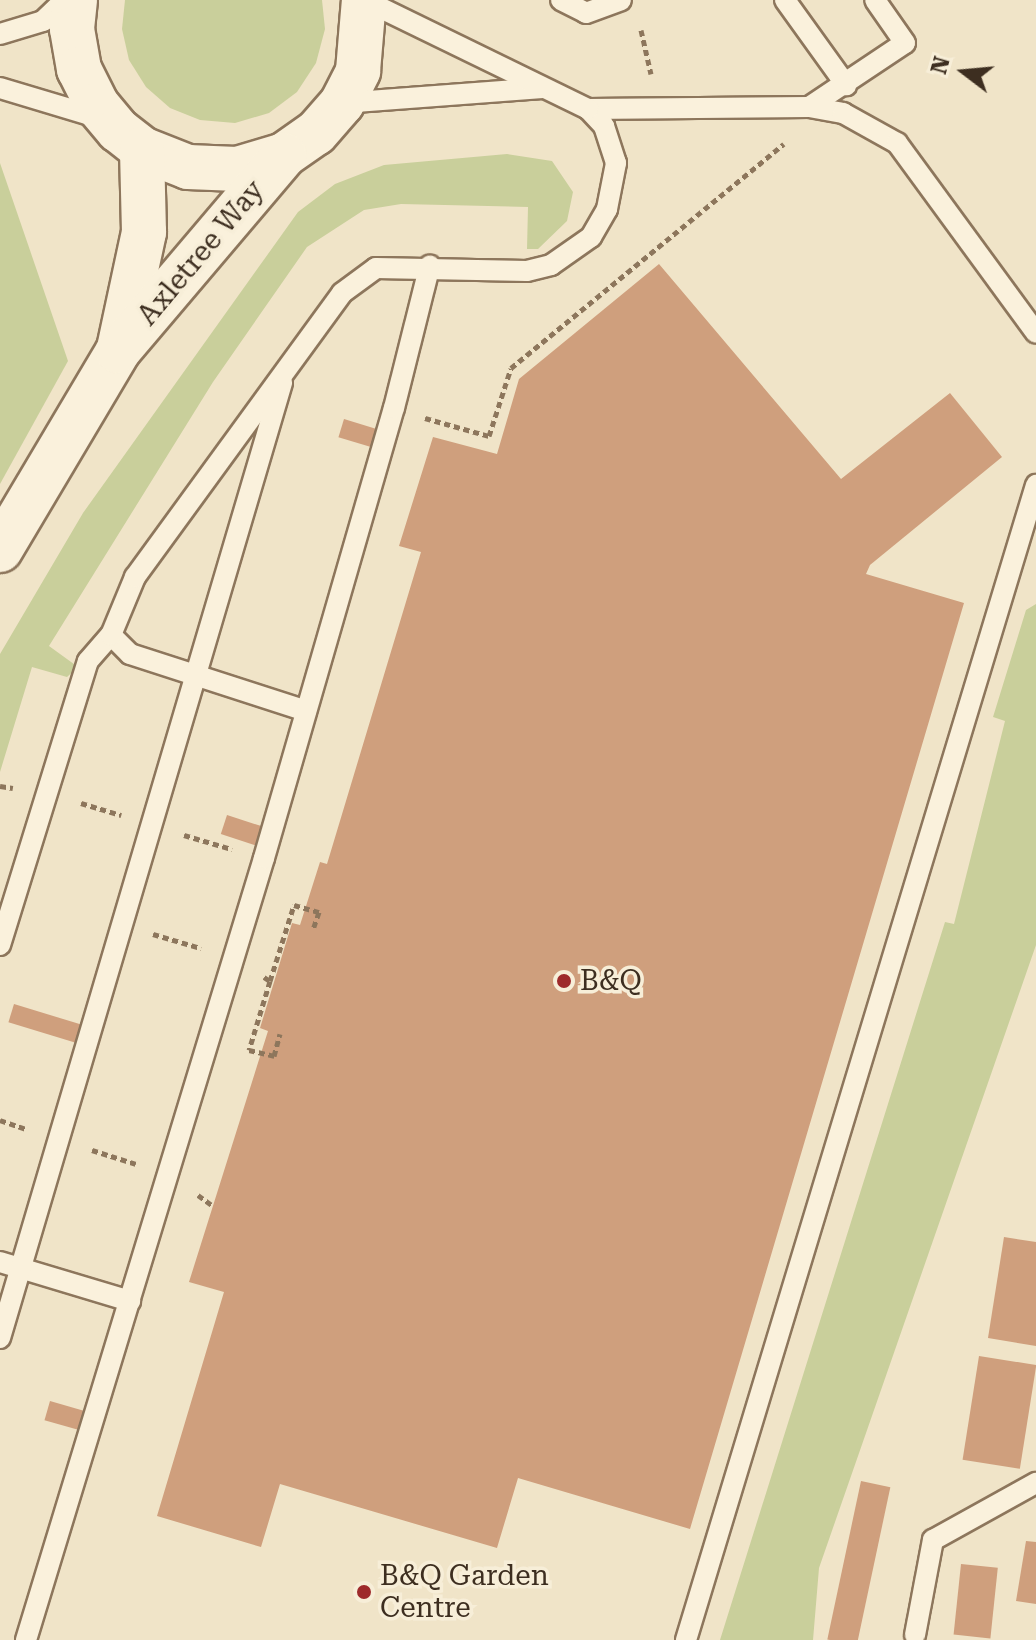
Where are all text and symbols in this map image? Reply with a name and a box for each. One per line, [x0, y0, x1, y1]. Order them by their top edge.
north arrow [924, 32, 1004, 112]
text: N [926, 54, 955, 77]
street label: Axletree Way [131, 174, 271, 332]
place label: B&Q [580, 964, 642, 998]
marker: B&Q [555, 972, 573, 990]
place label: B&Q Garden Centre [380, 1559, 549, 1625]
marker: B&Q Garden Centre [355, 1583, 373, 1601]

